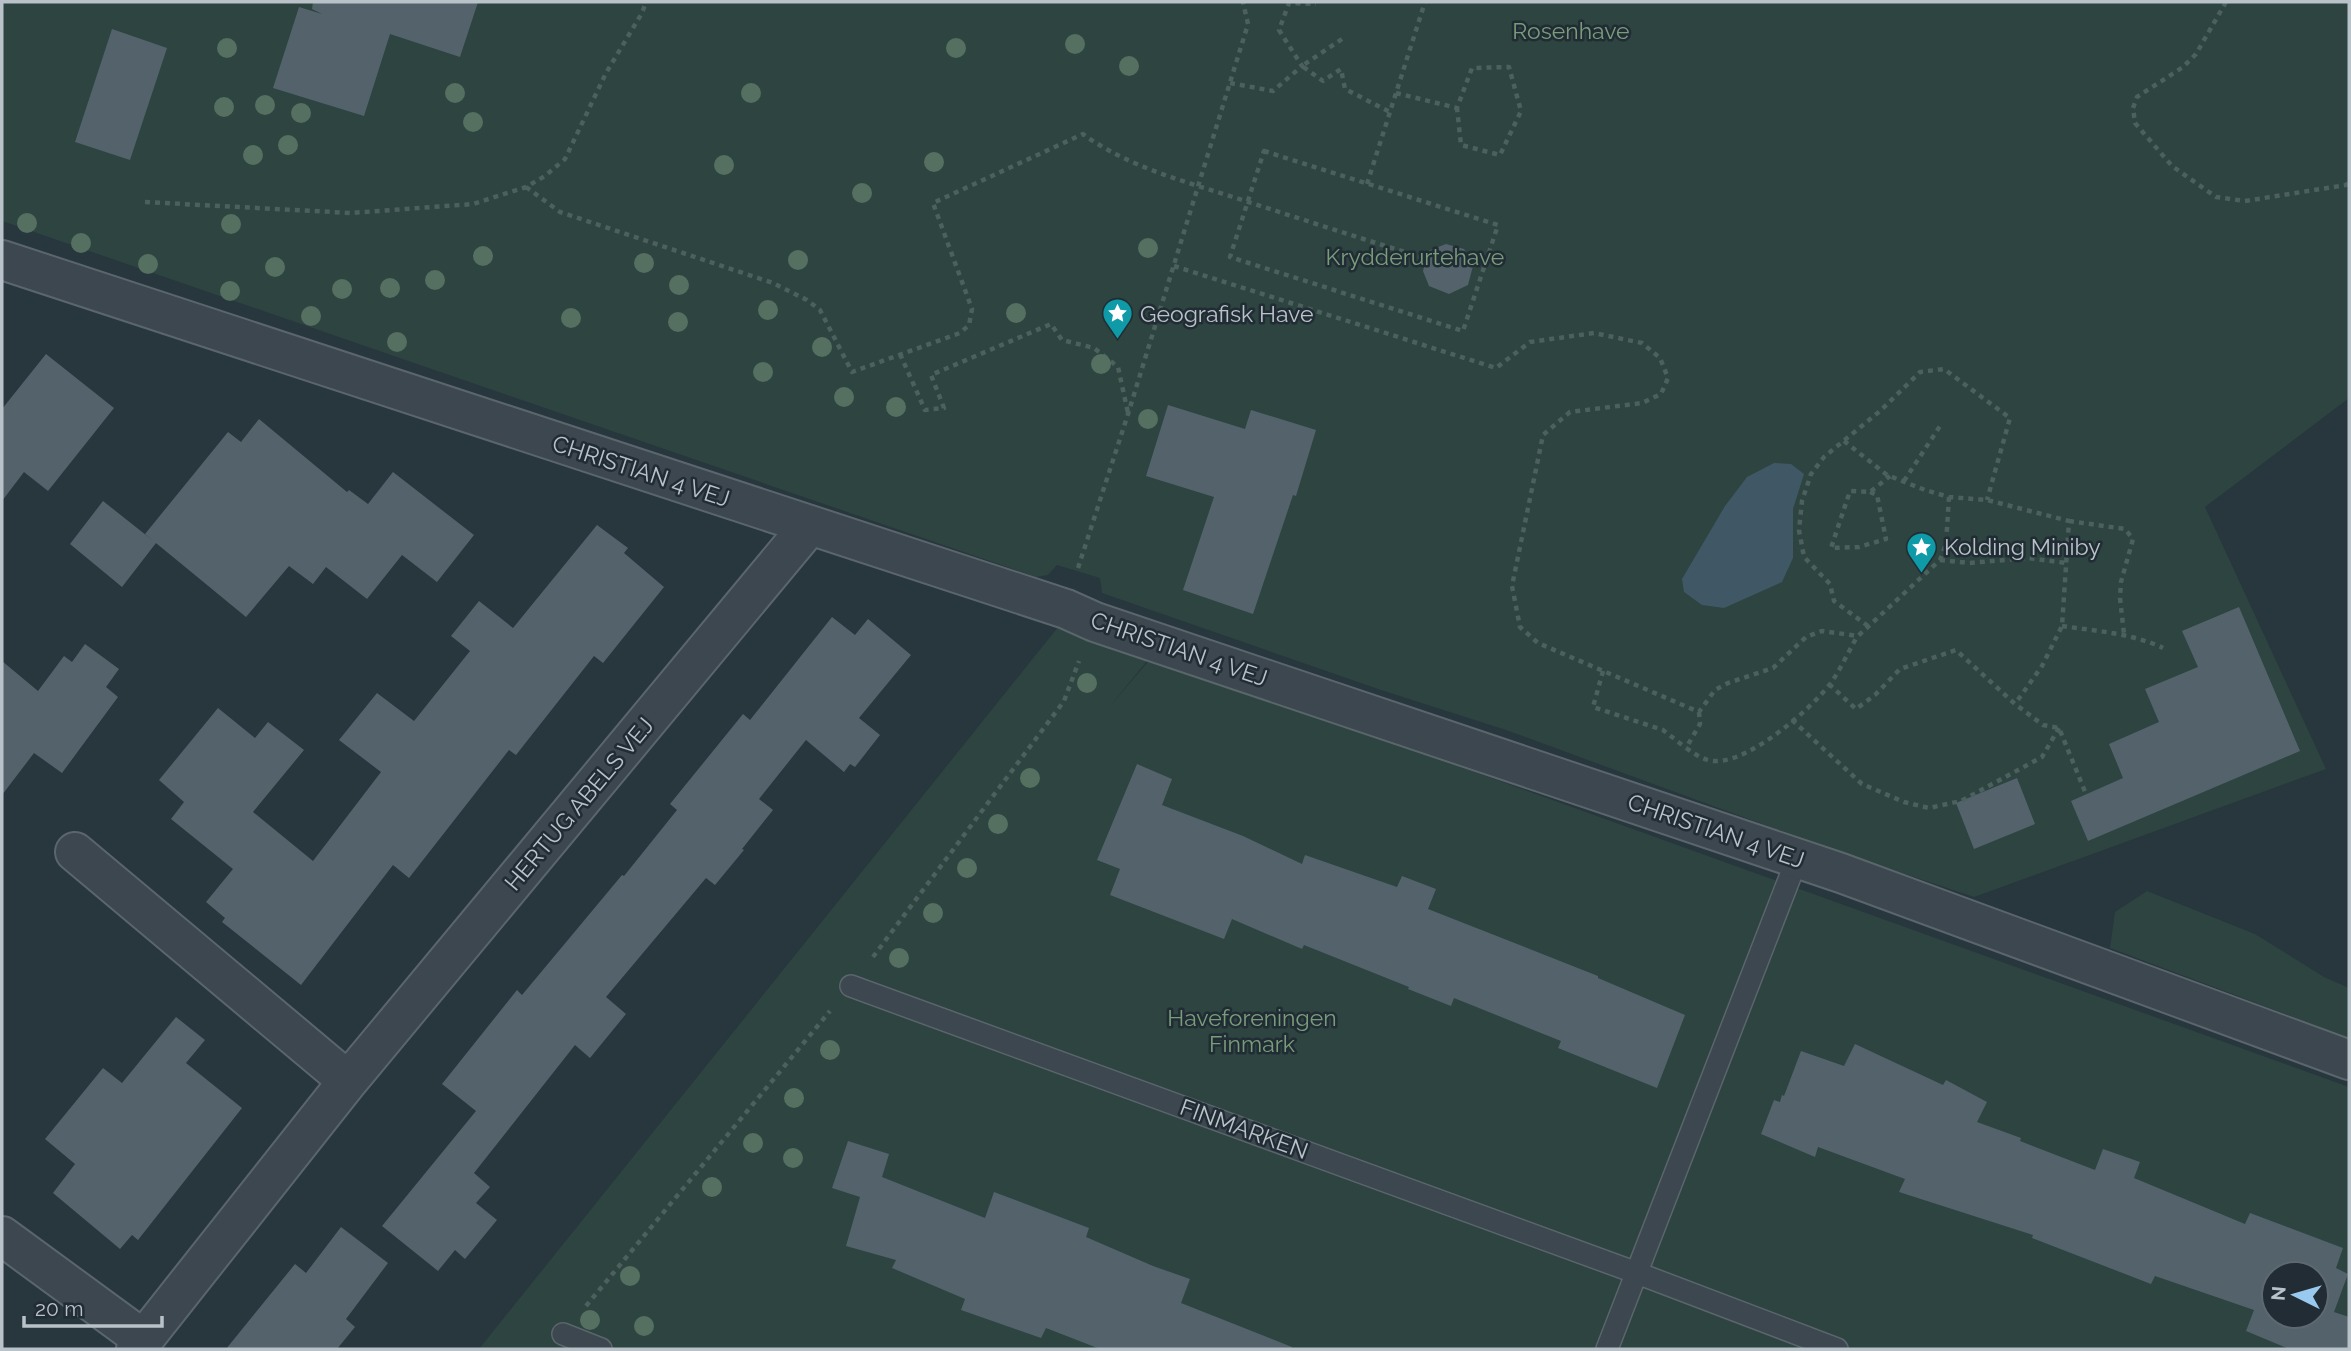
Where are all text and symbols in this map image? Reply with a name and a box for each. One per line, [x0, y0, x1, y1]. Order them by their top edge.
park label: Rosenhave [1512, 17, 1630, 44]
park label: Krydderurtehave [1326, 243, 1504, 270]
place icon: Geografisk Have [1100, 297, 1134, 341]
place label: Geografisk Have [1140, 300, 1313, 327]
street label: CHRISTIAN 4 VEJ [549, 429, 733, 512]
place icon: Kolding Miniby [1904, 530, 1938, 574]
place label: Kolding Miniby [1944, 533, 2101, 560]
street label: CHRISTIAN 4 VEJ [1087, 606, 1271, 691]
street label: HERTUG ABELS VEJ [499, 712, 659, 895]
street label: CHRISTIAN 4 VEJ [1624, 788, 1808, 873]
park label: Haveforeningen Finmark [1167, 1004, 1337, 1057]
street label: FINMARKEN [1176, 1093, 1312, 1164]
north arrow [2260, 1260, 2330, 1330]
scale bar [24, 1284, 163, 1328]
text: N [2266, 1285, 2290, 1302]
text: 20 m [35, 1296, 83, 1321]

